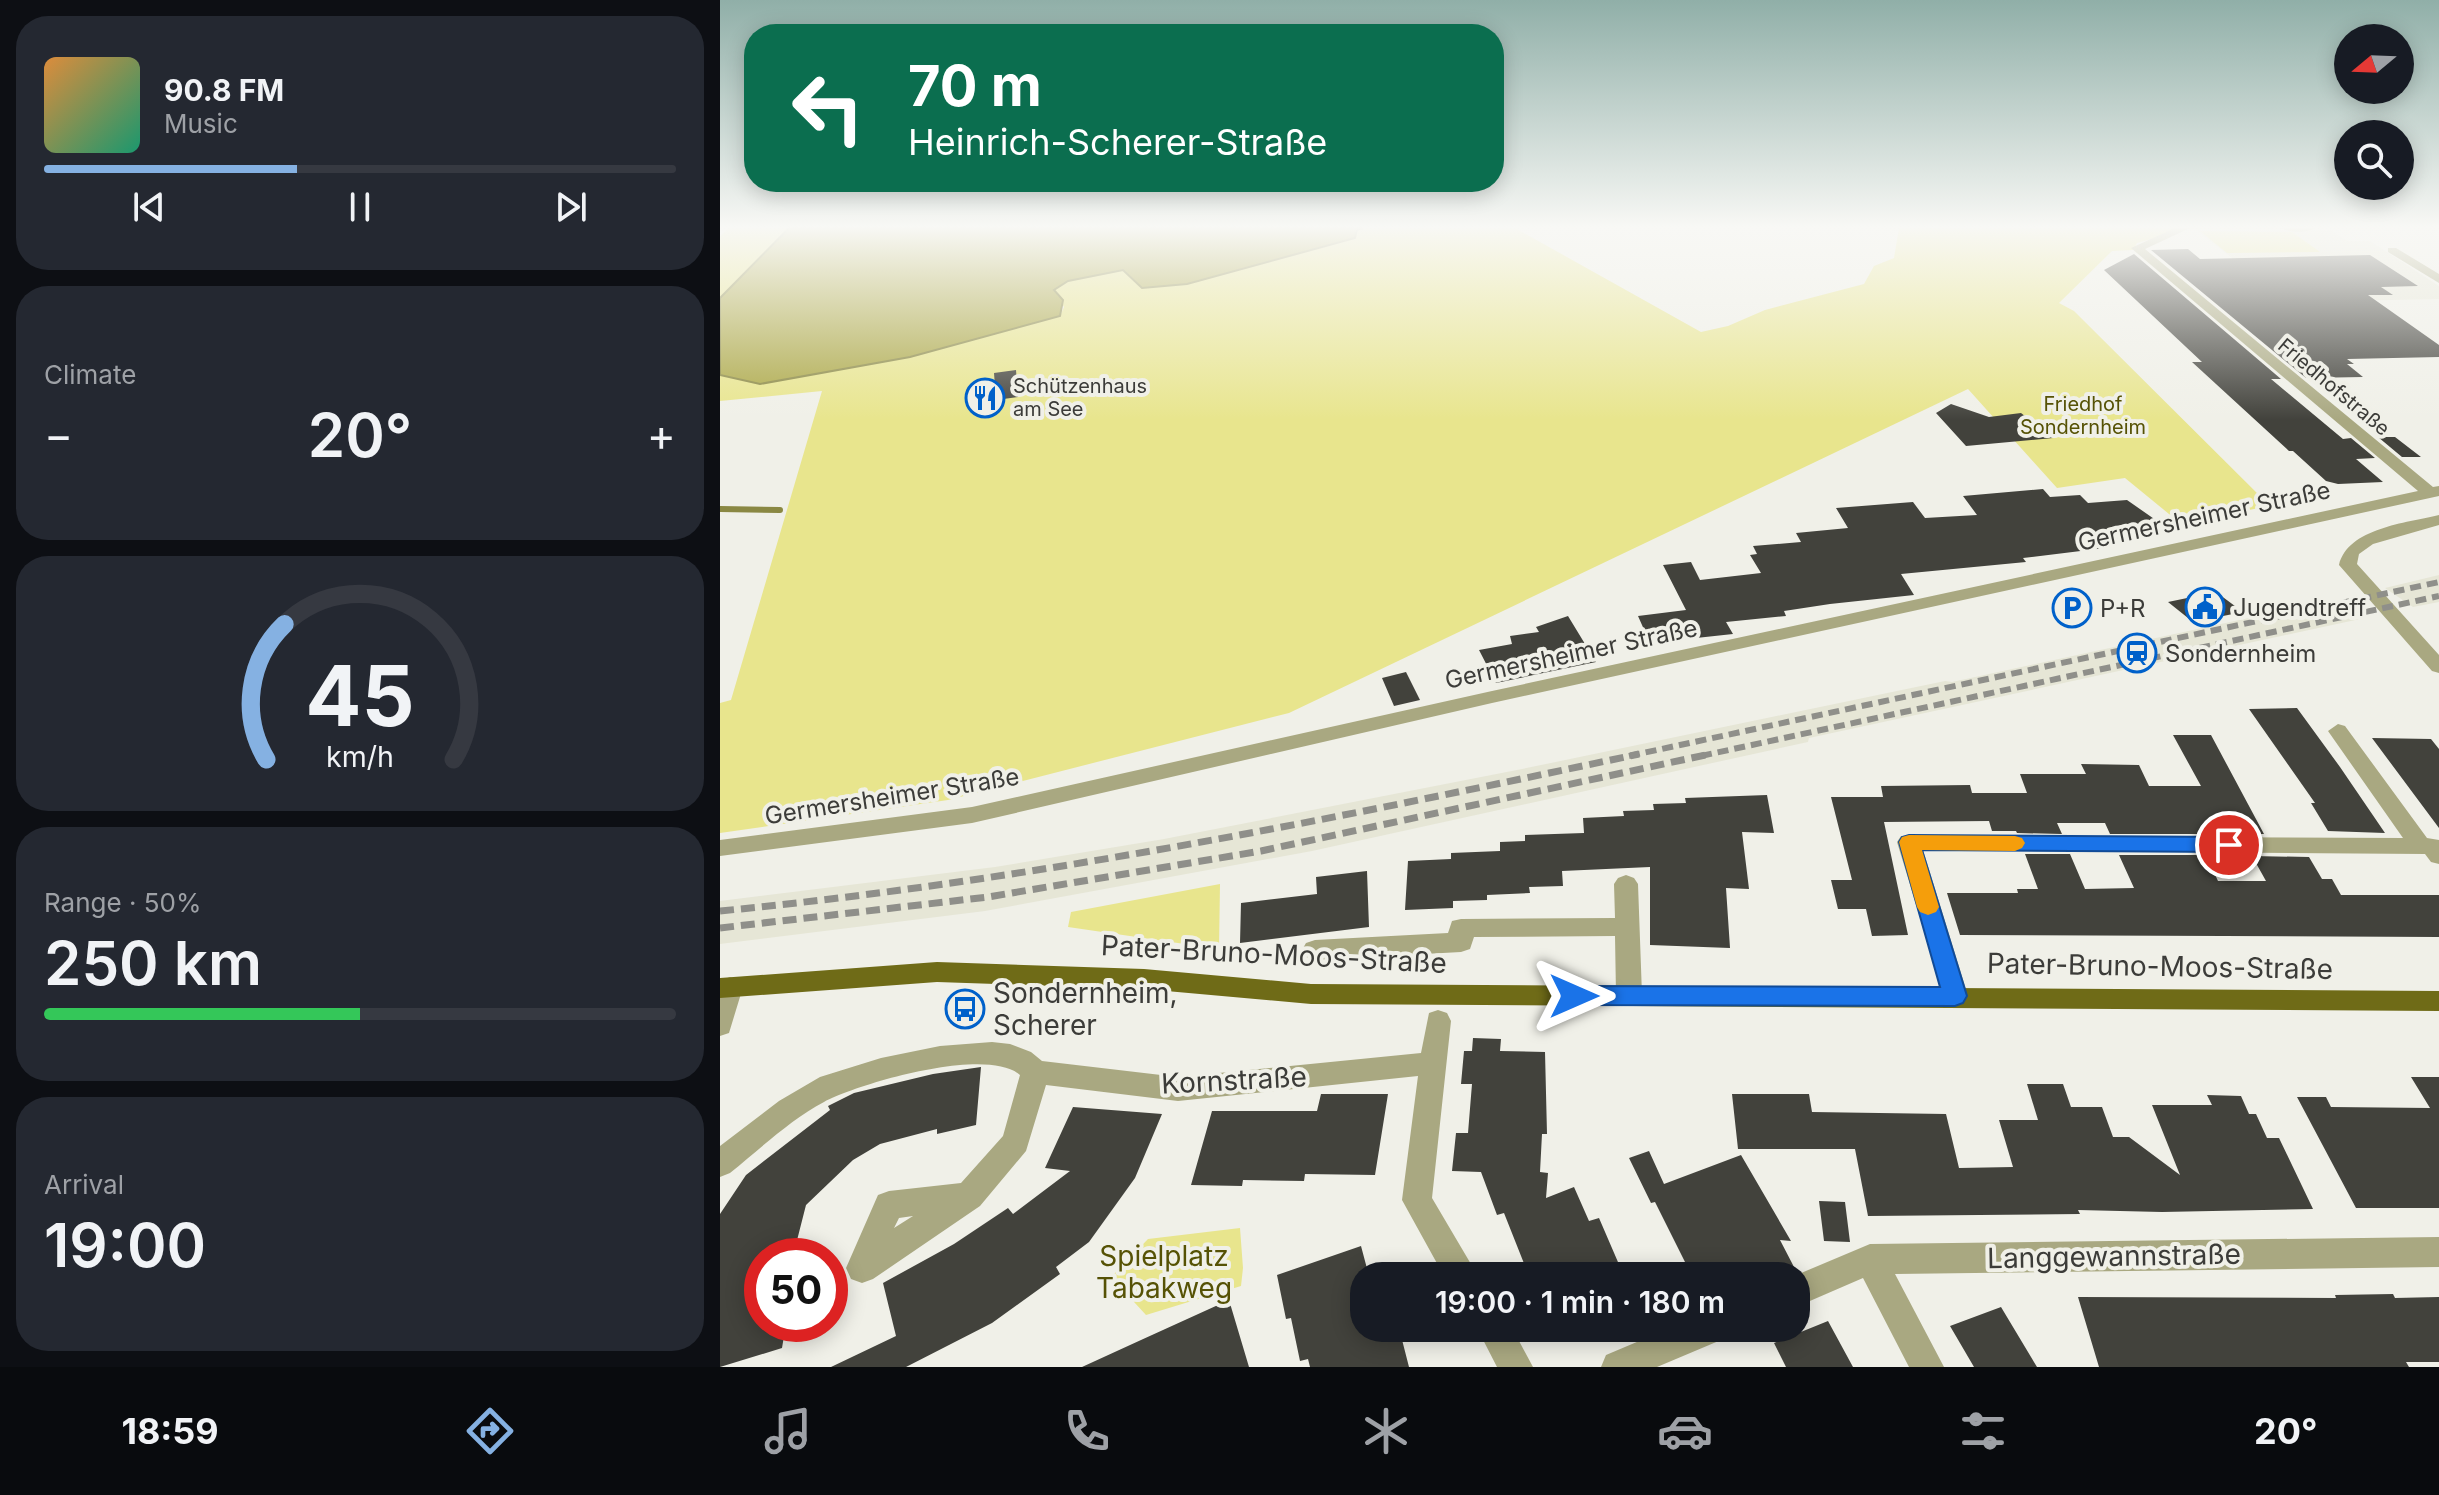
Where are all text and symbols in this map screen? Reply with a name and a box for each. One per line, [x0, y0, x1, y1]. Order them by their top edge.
north arrow [2334, 24, 2414, 104]
map controls [2334, 24, 2414, 200]
text: 70 m [908, 52, 1042, 120]
icon: left [776, 56, 880, 160]
text: 90.8 FM [164, 72, 284, 108]
text: Music [164, 108, 238, 139]
text: Heinrich-Scherer-Straße [908, 120, 1327, 164]
button: search [2334, 120, 2414, 200]
icon: previous [127, 185, 171, 229]
icon: pause [338, 185, 382, 229]
icon: next [549, 185, 593, 229]
street label: Friedhofstraße [2273, 333, 2395, 441]
text: Climate [44, 359, 136, 390]
place label: Schützenhaus am See [1013, 374, 1147, 421]
restaurant icon: Schützenhaus am See [964, 377, 1006, 419]
park label: Friedhof Sondernheim [2020, 392, 2146, 439]
text: 20° [308, 399, 412, 471]
text: − [44, 408, 73, 462]
text: + [647, 408, 676, 462]
street label: Germersheimer Straße [2075, 475, 2333, 557]
public building icon: Jugendtreff [2184, 586, 2226, 628]
parking icon: P+R [2051, 587, 2093, 629]
place label: Jugendtreff [2233, 593, 2366, 622]
place label: P+R [2100, 594, 2146, 623]
street label: Germersheimer Straße [1442, 613, 1700, 695]
station icon: Sondernheim [2116, 632, 2158, 674]
place label: Sondernheim [2165, 639, 2316, 668]
text: 45 [305, 644, 415, 745]
text: km/h [326, 739, 394, 774]
street label: Germersheimer Straße [763, 762, 1021, 830]
pin [2195, 811, 2263, 879]
icon: arrive [2207, 823, 2251, 867]
text: Range · 50% [44, 887, 202, 918]
text: 250 km [44, 927, 262, 999]
street label: Pater-Bruno-Moos-Straße [1100, 928, 1448, 980]
street label: Pater-Bruno-Moos-Straße [1987, 946, 2333, 986]
position arrow [1532, 954, 1616, 1038]
place label: Sondernheim, Scherer [993, 976, 1178, 1042]
bus stop icon: Sondernheim, Scherer [944, 988, 986, 1030]
street label: Kornstraße [1160, 1059, 1308, 1101]
text: Arrival [44, 1169, 124, 1200]
text: 19:00 [44, 1209, 206, 1281]
street label: Langgewannstraße [1987, 1237, 2241, 1275]
speed limit sign: 50 [744, 1238, 848, 1342]
park label: Spielplatz Tabakweg [1096, 1239, 1232, 1305]
text: 19:00 · 1 min · 180 m [1435, 1284, 1725, 1320]
icon: directions [462, 1403, 518, 1459]
icon: music [760, 1403, 816, 1459]
icon: phone [1059, 1403, 1115, 1459]
icon: climate [1358, 1403, 1414, 1459]
icon: car [1657, 1403, 1713, 1459]
icon: filters [1955, 1403, 2011, 1459]
text: 18:59 [121, 1409, 219, 1453]
text: 20° [2254, 1409, 2318, 1453]

